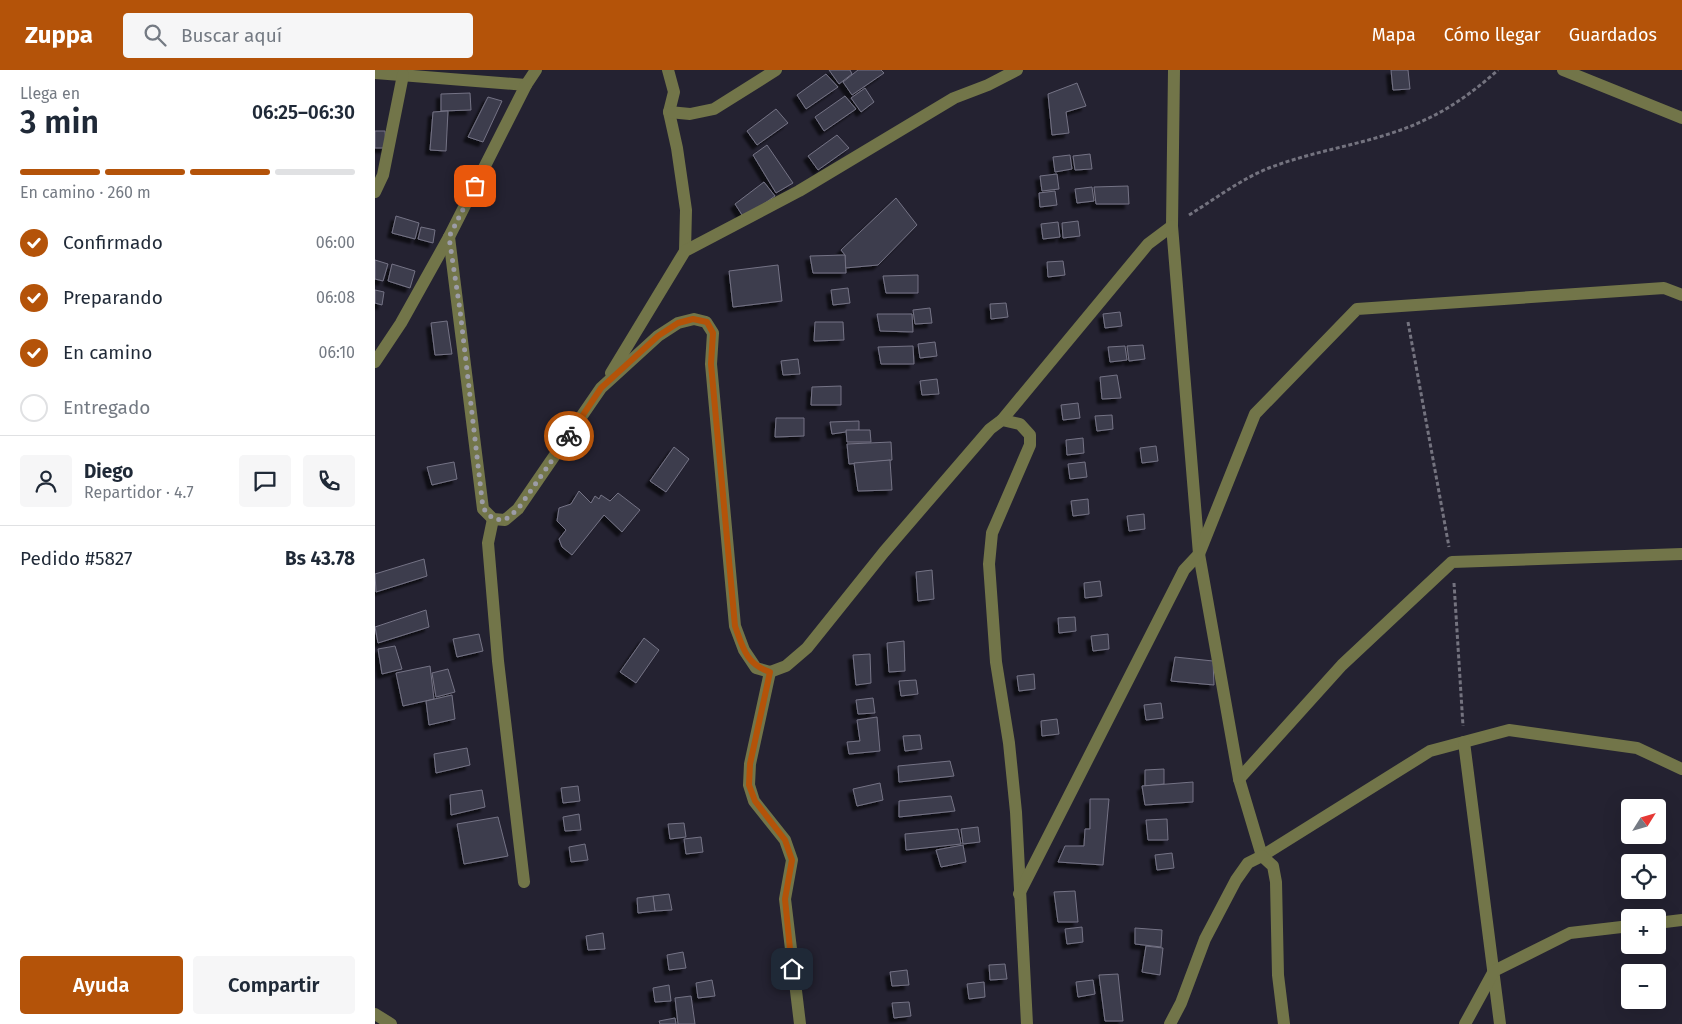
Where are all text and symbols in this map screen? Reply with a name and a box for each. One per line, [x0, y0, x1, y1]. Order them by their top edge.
search box [123, 13, 473, 58]
text: Zuppa [25, 21, 93, 49]
icon: search [141, 21, 169, 49]
text: Buscar aquí [181, 24, 282, 47]
text: Mapa [1372, 24, 1416, 46]
text: Cómo llegar [1444, 24, 1541, 46]
text: Guardados [1569, 24, 1657, 46]
text: Llega en [20, 84, 80, 103]
text: 06:25–06:30 [252, 101, 355, 124]
text: 3 min [20, 103, 99, 141]
pin [454, 165, 496, 207]
icon: bag [461, 172, 489, 200]
text: En camino · 260 m [20, 183, 151, 202]
icon: check [20, 229, 48, 257]
text: Confirmado [63, 231, 163, 254]
text: 06:00 [316, 233, 355, 252]
icon: check [20, 284, 48, 312]
text: Preparando [63, 286, 163, 309]
text: 06:08 [316, 288, 355, 307]
icon: check [20, 339, 48, 367]
text: En camino [63, 341, 152, 364]
text: 06:10 [318, 343, 355, 362]
text: Entregado [63, 396, 150, 419]
courier [544, 411, 594, 461]
icon: bike [555, 422, 583, 450]
button: person [20, 455, 72, 507]
button: chat [239, 455, 291, 507]
button: phone [303, 455, 355, 507]
text: Diego [84, 460, 133, 483]
text: Repartidor · 4.7 [84, 483, 194, 502]
text: Pedido #5827 [20, 547, 132, 570]
text: Bs 43.78 [285, 547, 355, 570]
north arrow [1621, 799, 1666, 844]
map controls [1621, 799, 1666, 1009]
button: locate [1621, 854, 1666, 899]
button: + [1621, 909, 1666, 954]
pin [771, 948, 813, 990]
icon: home [778, 955, 806, 983]
button: Ayuda [20, 956, 183, 1014]
button: Compartir [193, 956, 355, 1014]
button: − [1621, 964, 1666, 1009]

